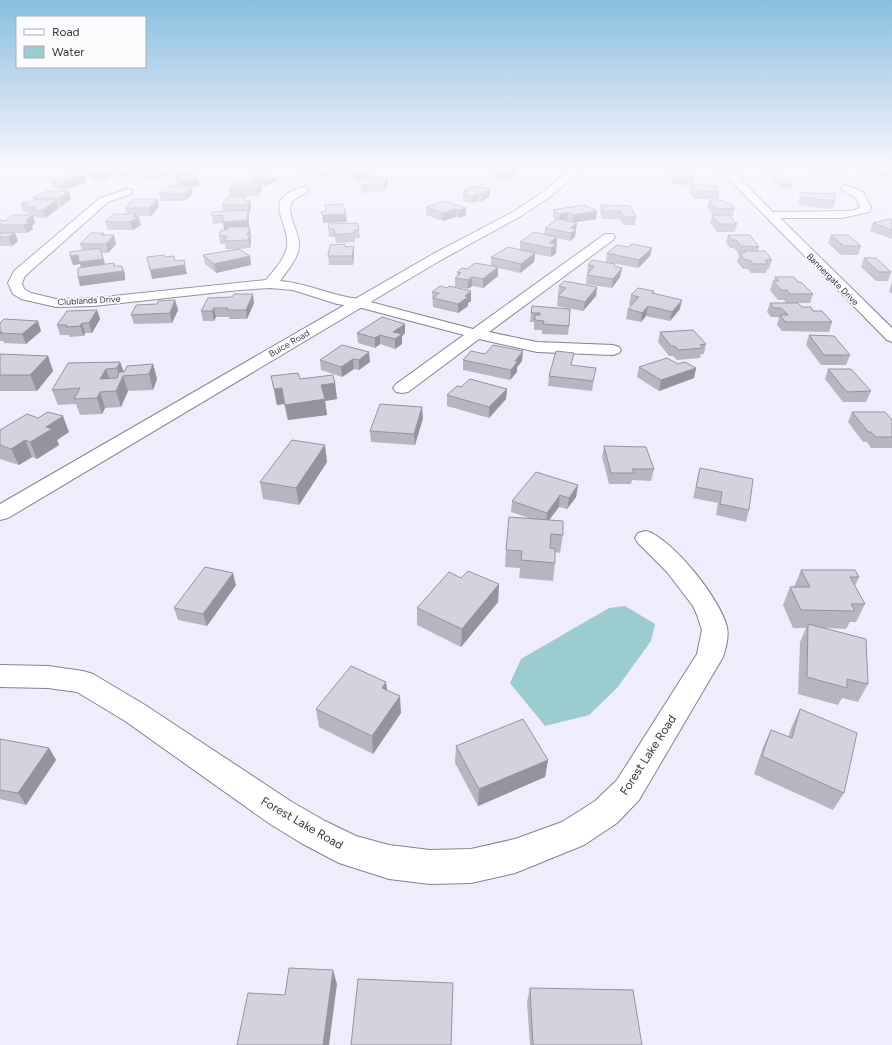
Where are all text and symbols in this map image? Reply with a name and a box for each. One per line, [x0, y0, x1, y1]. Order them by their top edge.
legend [16, 16, 146, 68]
text: Road [52, 25, 80, 39]
text: Water [52, 45, 84, 59]
street label: Bannergate Drive [805, 251, 861, 307]
street label: Clublands Drive [57, 293, 121, 307]
street label: Buice Road [267, 327, 311, 359]
street label: Forest Lake Road [617, 712, 679, 798]
street label: Forest Lake Road [259, 794, 345, 852]

